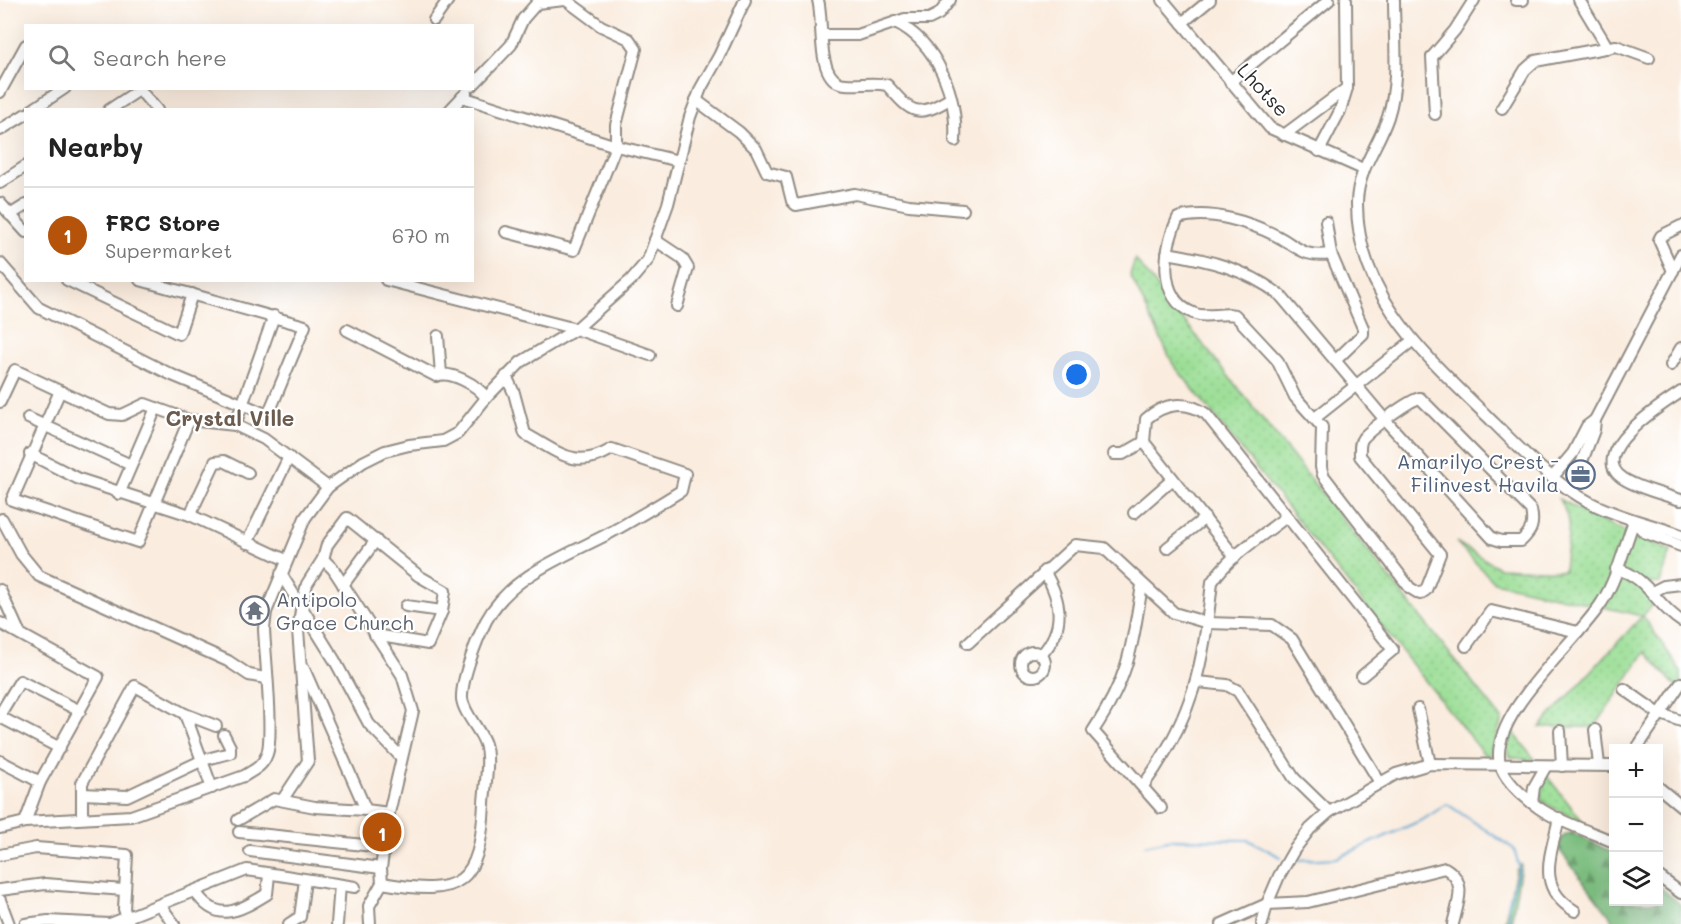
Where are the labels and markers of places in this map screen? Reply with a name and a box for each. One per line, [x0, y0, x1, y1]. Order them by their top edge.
place label: Amarilyo Crest - Filinvest Havila [1397, 448, 1559, 497]
office icon: Amarilyo Crest - Filinvest Havila [1564, 458, 1596, 490]
place label: Antipolo Grace Church [276, 586, 413, 635]
temple icon: Antipolo Grace Church [239, 595, 271, 627]
pin: 1 [362, 810, 401, 854]

